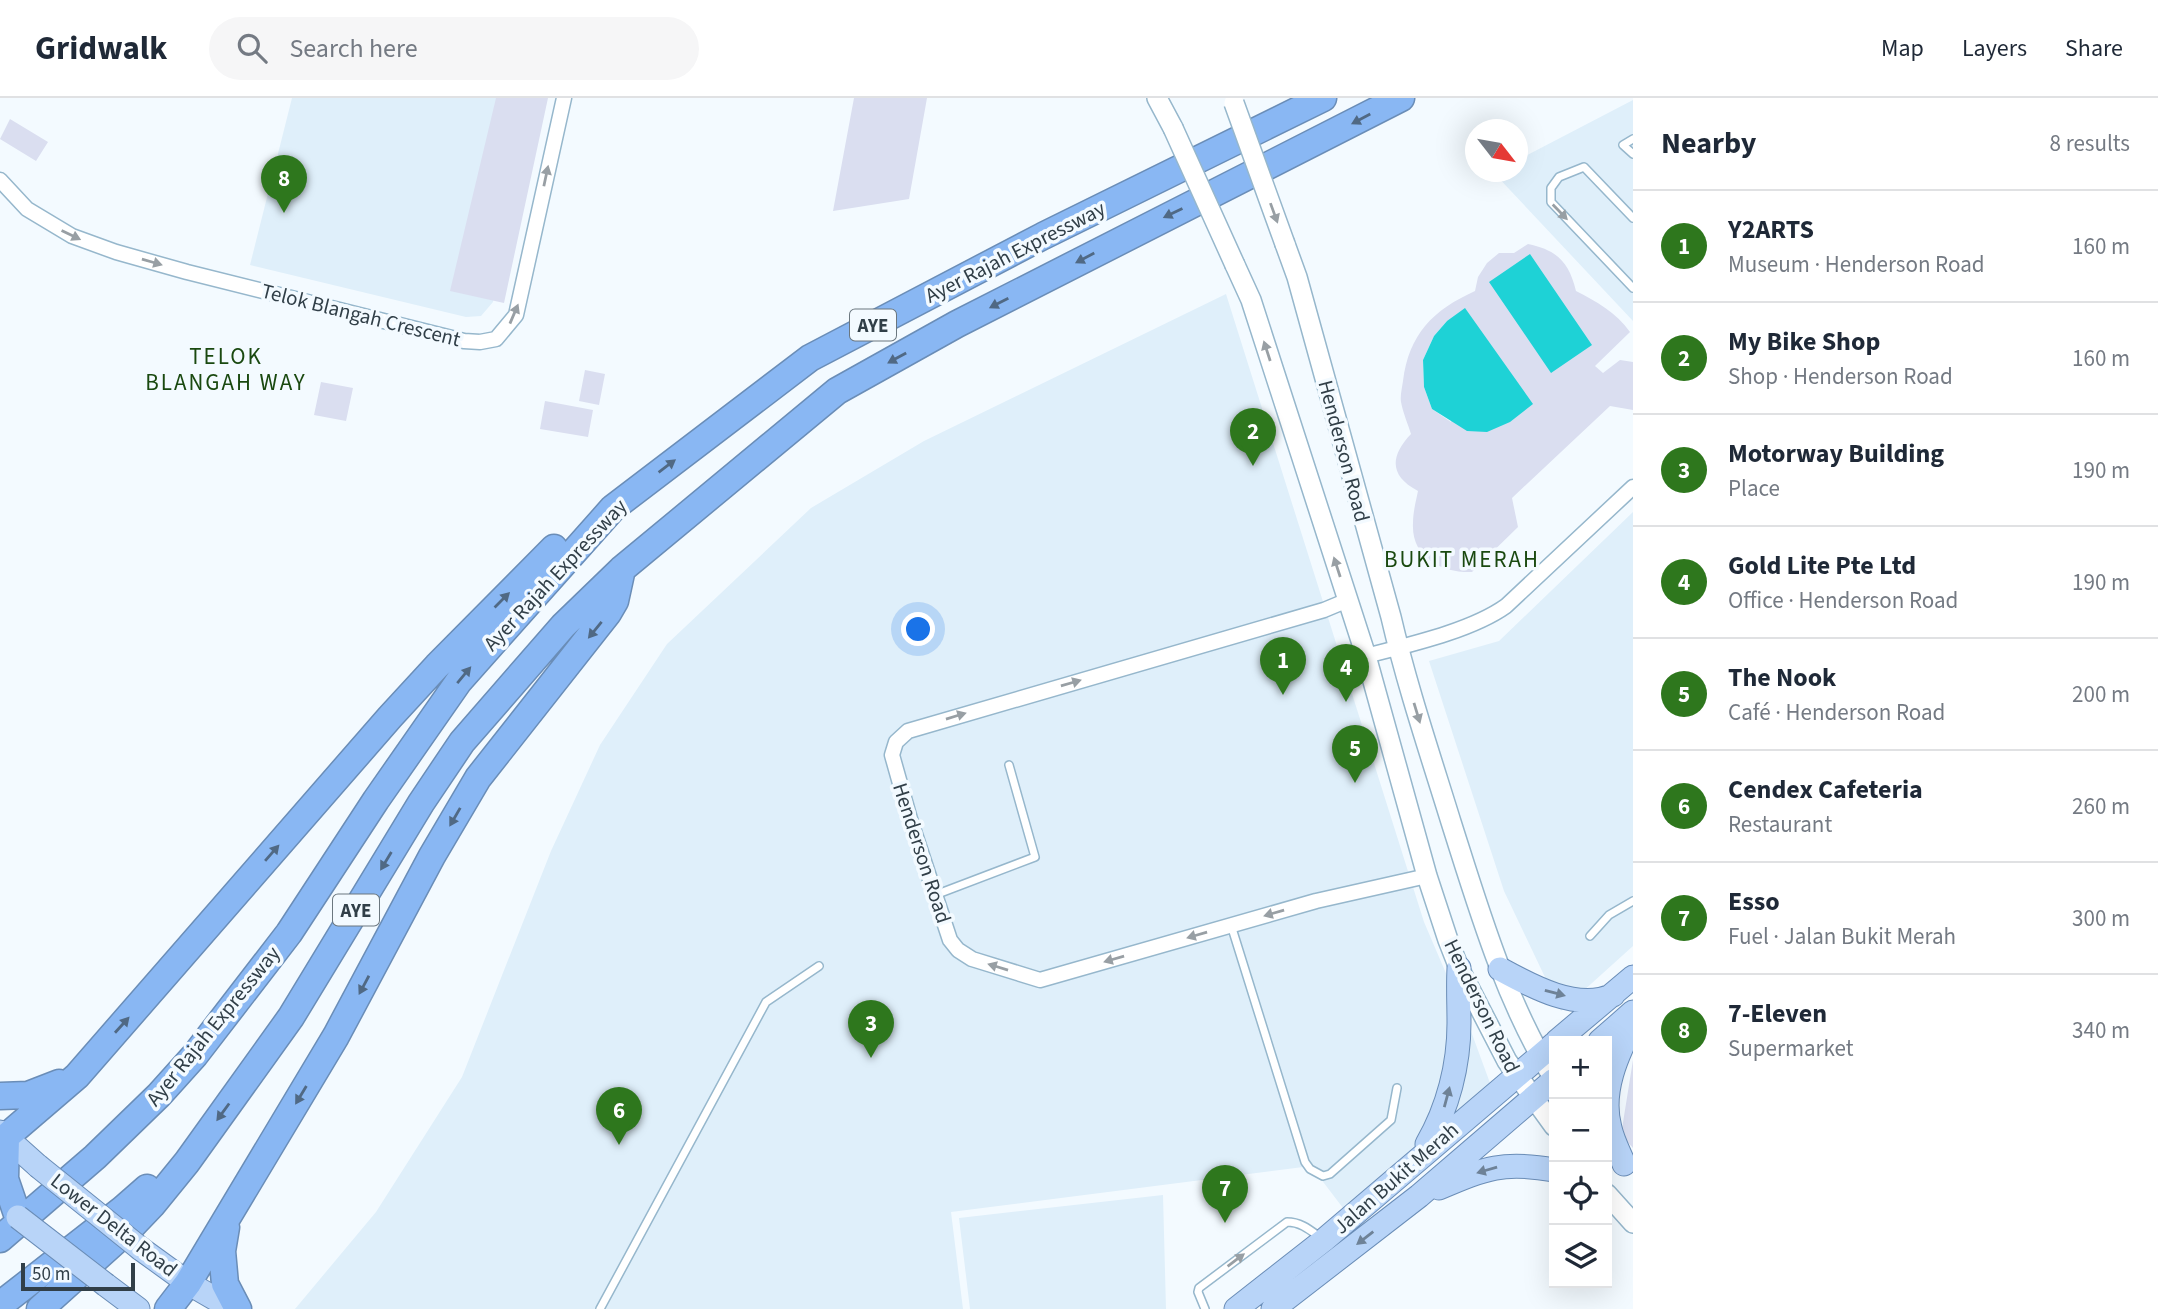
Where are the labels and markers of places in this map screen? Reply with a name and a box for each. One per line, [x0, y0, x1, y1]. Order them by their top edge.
pin: 8 [261, 155, 307, 213]
pin: 2 [1230, 408, 1276, 466]
pin: 1 [1260, 637, 1306, 695]
pin: 4 [1323, 644, 1369, 702]
pin: 5 [1332, 725, 1378, 783]
pin: 3 [848, 1000, 894, 1058]
pin: 6 [596, 1087, 642, 1145]
pin: 7 [1202, 1165, 1248, 1223]

